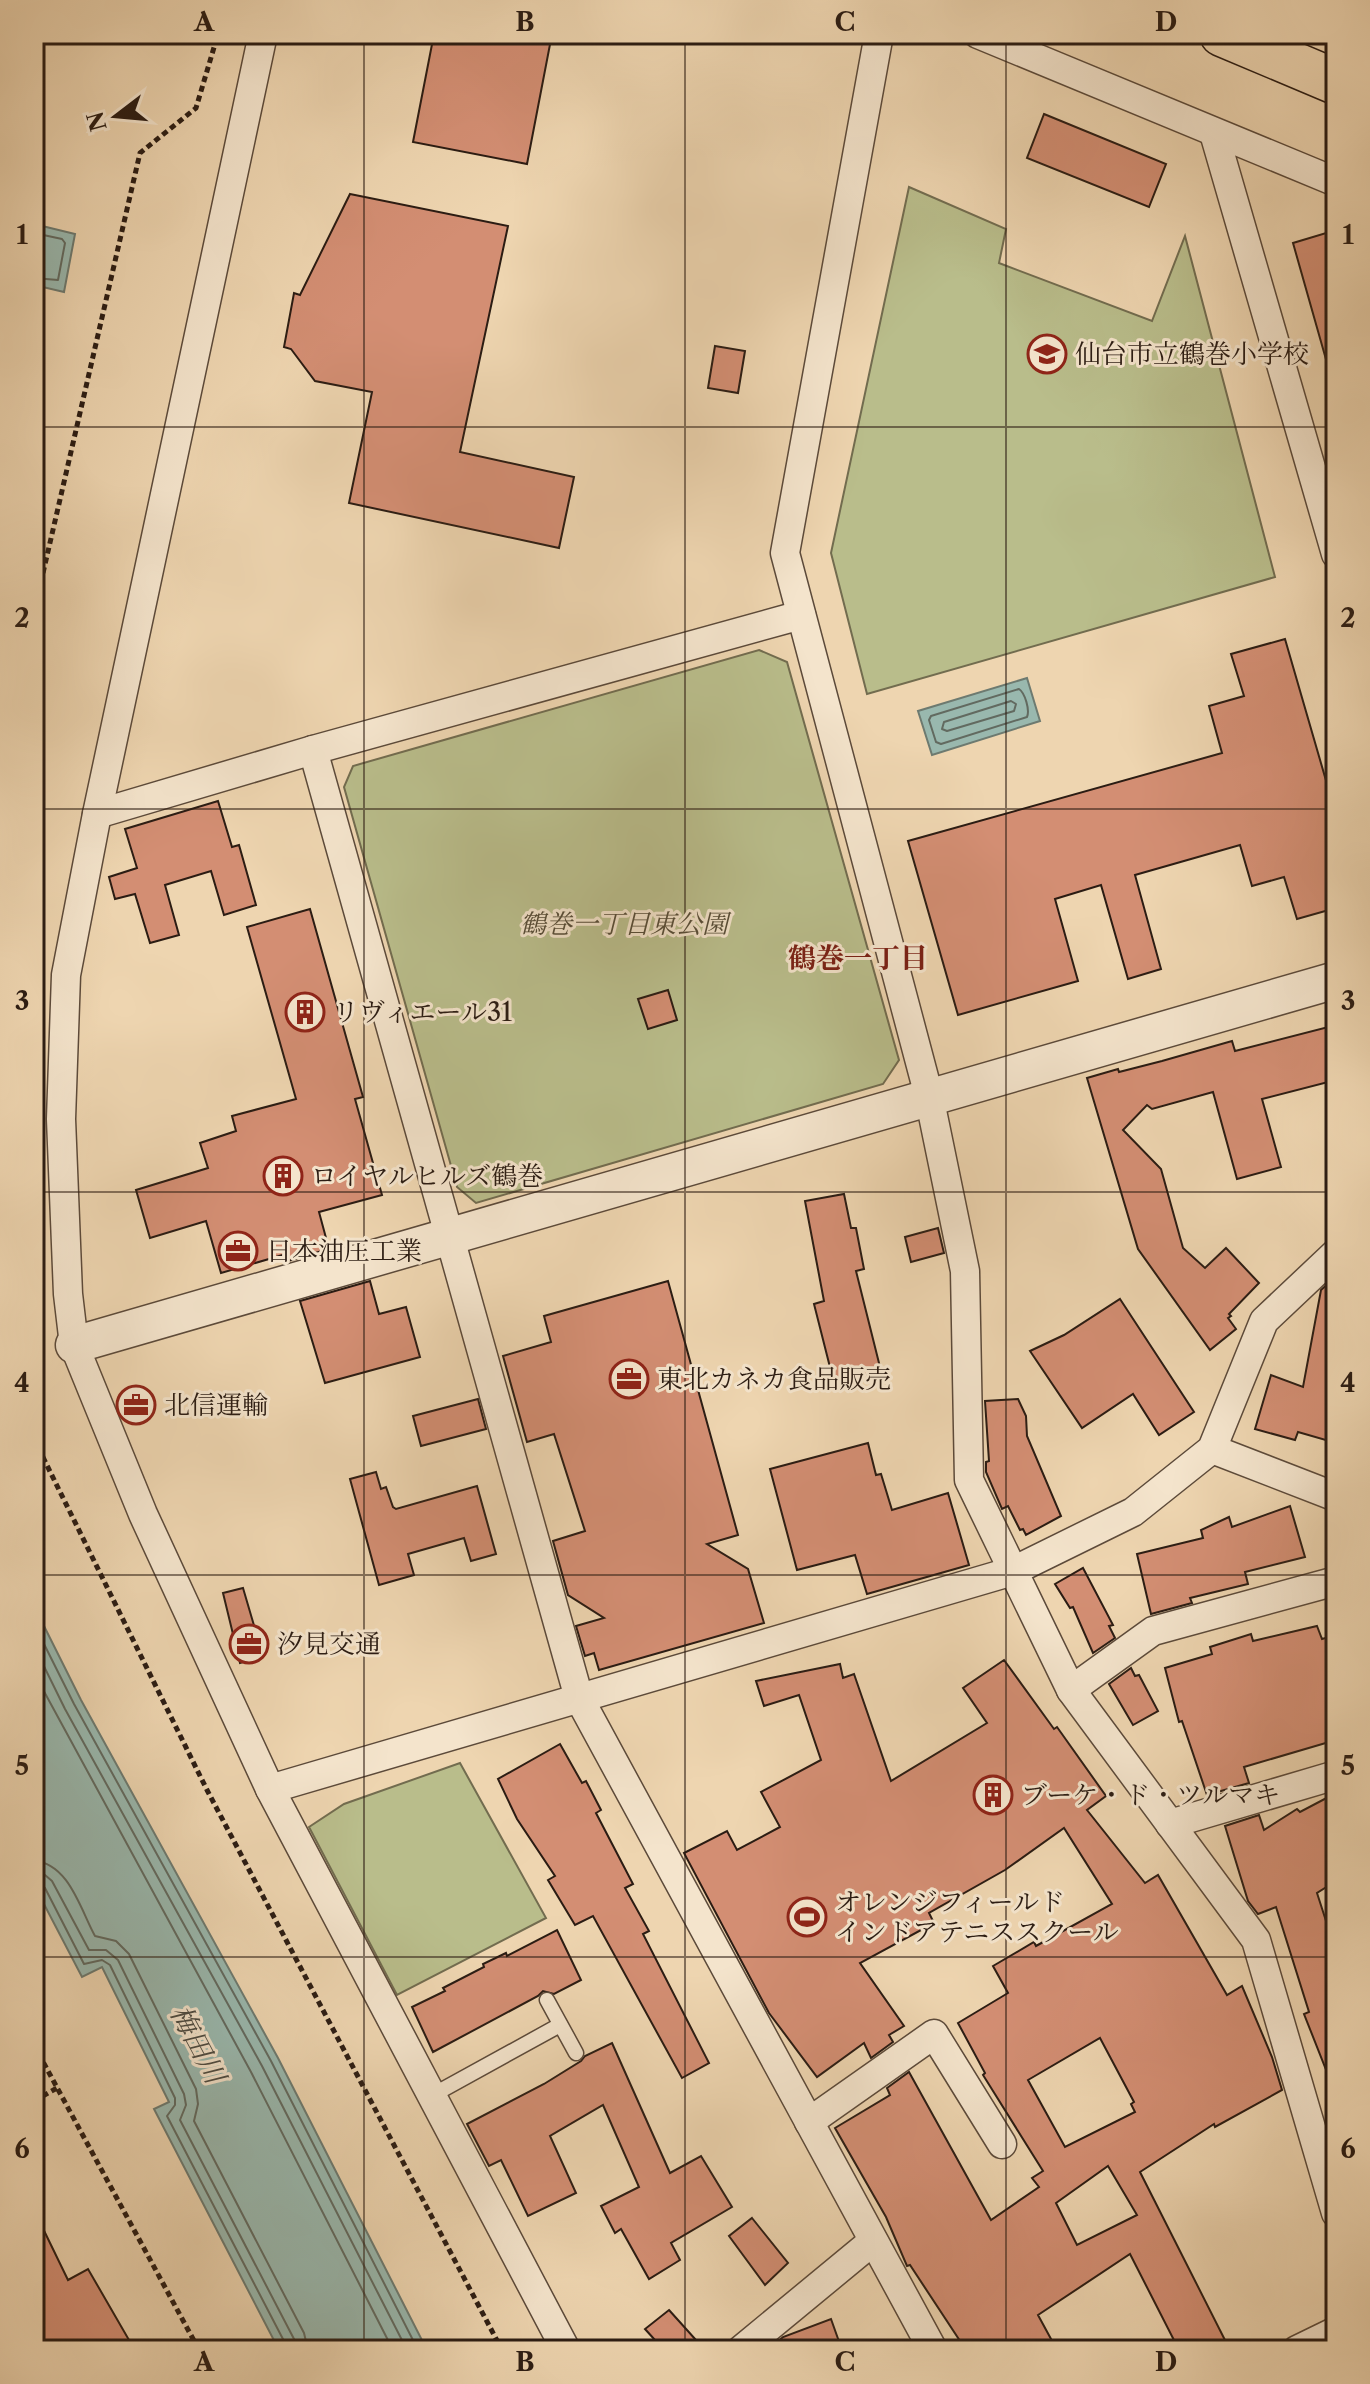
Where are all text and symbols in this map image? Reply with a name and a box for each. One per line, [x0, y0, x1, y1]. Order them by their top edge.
text: A [193, 6, 215, 38]
text: B [515, 6, 535, 38]
text: C [835, 6, 855, 38]
text: D [1155, 6, 1177, 38]
north arrow [76, 76, 156, 156]
text: N [82, 108, 113, 134]
text: 1 [16, 219, 28, 251]
text: 1 [1342, 219, 1354, 251]
school or university icon: 仙台市立鶴巻小学校 [1026, 333, 1068, 375]
place label: 仙台市立鶴巻小学校 [1075, 338, 1309, 370]
text: 2 [14, 602, 30, 634]
text: 2 [1340, 602, 1356, 634]
park label: 鶴巻一丁目東公園 [520, 908, 732, 940]
district label: 鶴巻一丁目 [788, 941, 928, 975]
text: 3 [15, 985, 29, 1017]
text: 3 [1341, 985, 1355, 1017]
building icon: リヴィエール31 [284, 991, 326, 1033]
place label: リヴィエール31 [333, 996, 512, 1028]
building icon: ロイヤルヒルズ鶴巻 [262, 1155, 304, 1197]
place label: ロイヤルヒルズ鶴巻 [311, 1160, 543, 1192]
office icon: 日本油圧工業 [217, 1230, 259, 1272]
place label: 日本油圧工業 [266, 1235, 422, 1267]
office icon: 東北カネカ食品販売 [608, 1358, 650, 1400]
place label: 東北カネカ食品販売 [657, 1363, 891, 1395]
text: 4 [14, 1367, 30, 1399]
text: 4 [1340, 1367, 1356, 1399]
office icon: 北信運輸 [115, 1384, 157, 1426]
place label: 北信運輸 [164, 1389, 268, 1421]
office icon: 汐見交通 [228, 1623, 270, 1665]
place label: 汐見交通 [277, 1628, 381, 1660]
text: 5 [15, 1750, 29, 1782]
text: 5 [1341, 1750, 1355, 1782]
building icon: ブーケ・ド・ツルマキ [972, 1774, 1014, 1816]
place label: ブーケ・ド・ツルマキ [1021, 1779, 1280, 1811]
place label: オレンジフィールド インドアテニススクール [835, 1886, 1119, 1948]
sports icon: オレンジフィールド インドアテニススクール [786, 1896, 828, 1938]
water label: 梅田川 [163, 1999, 234, 2092]
text: 6 [14, 2133, 30, 2165]
text: 6 [1340, 2133, 1356, 2165]
text: A [193, 2346, 215, 2378]
text: B [515, 2346, 535, 2378]
text: C [835, 2346, 855, 2378]
text: D [1155, 2346, 1177, 2378]

